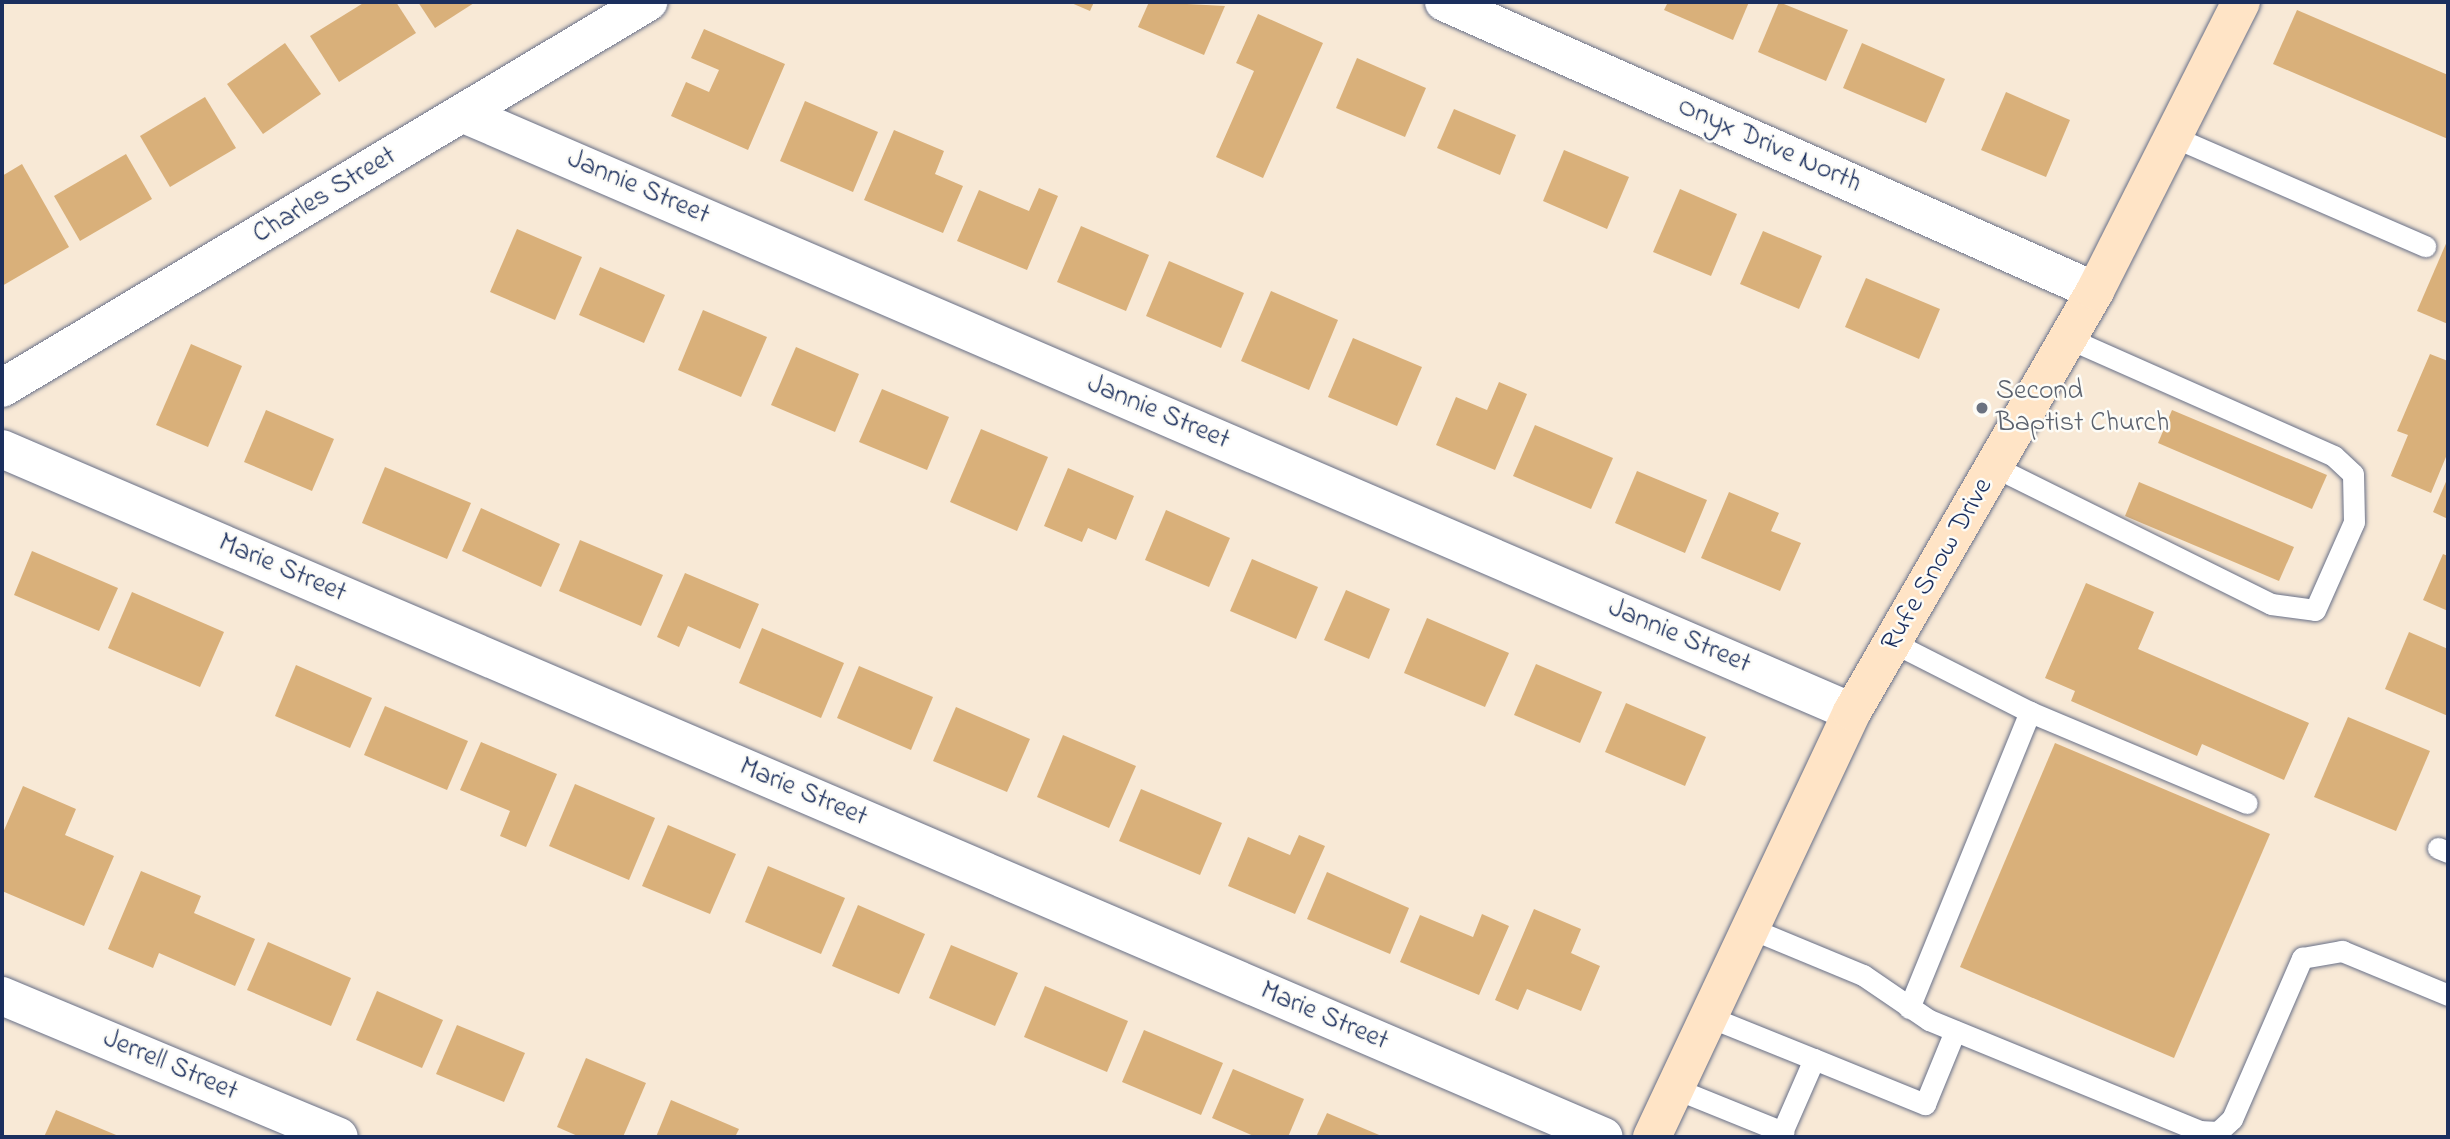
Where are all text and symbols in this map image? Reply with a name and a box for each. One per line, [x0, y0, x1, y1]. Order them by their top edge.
street label: Onyx Drive North [1672, 90, 1866, 202]
street label: Charles Street [247, 140, 403, 252]
street label: Jannie Street [562, 143, 714, 233]
street label: Jannie Street [1082, 368, 1234, 458]
place label: Second Baptist Church [1996, 375, 2169, 441]
marker: Second Baptist Church [1974, 400, 1990, 416]
street label: Rufe Snow Drive [1875, 473, 2001, 657]
street label: Marie Street [213, 527, 351, 611]
street label: Jannie Street [1603, 592, 1755, 682]
street label: Marie Street [734, 751, 872, 835]
street label: Marie Street [1255, 975, 1393, 1059]
street label: Jerrell Street [98, 1023, 242, 1109]

